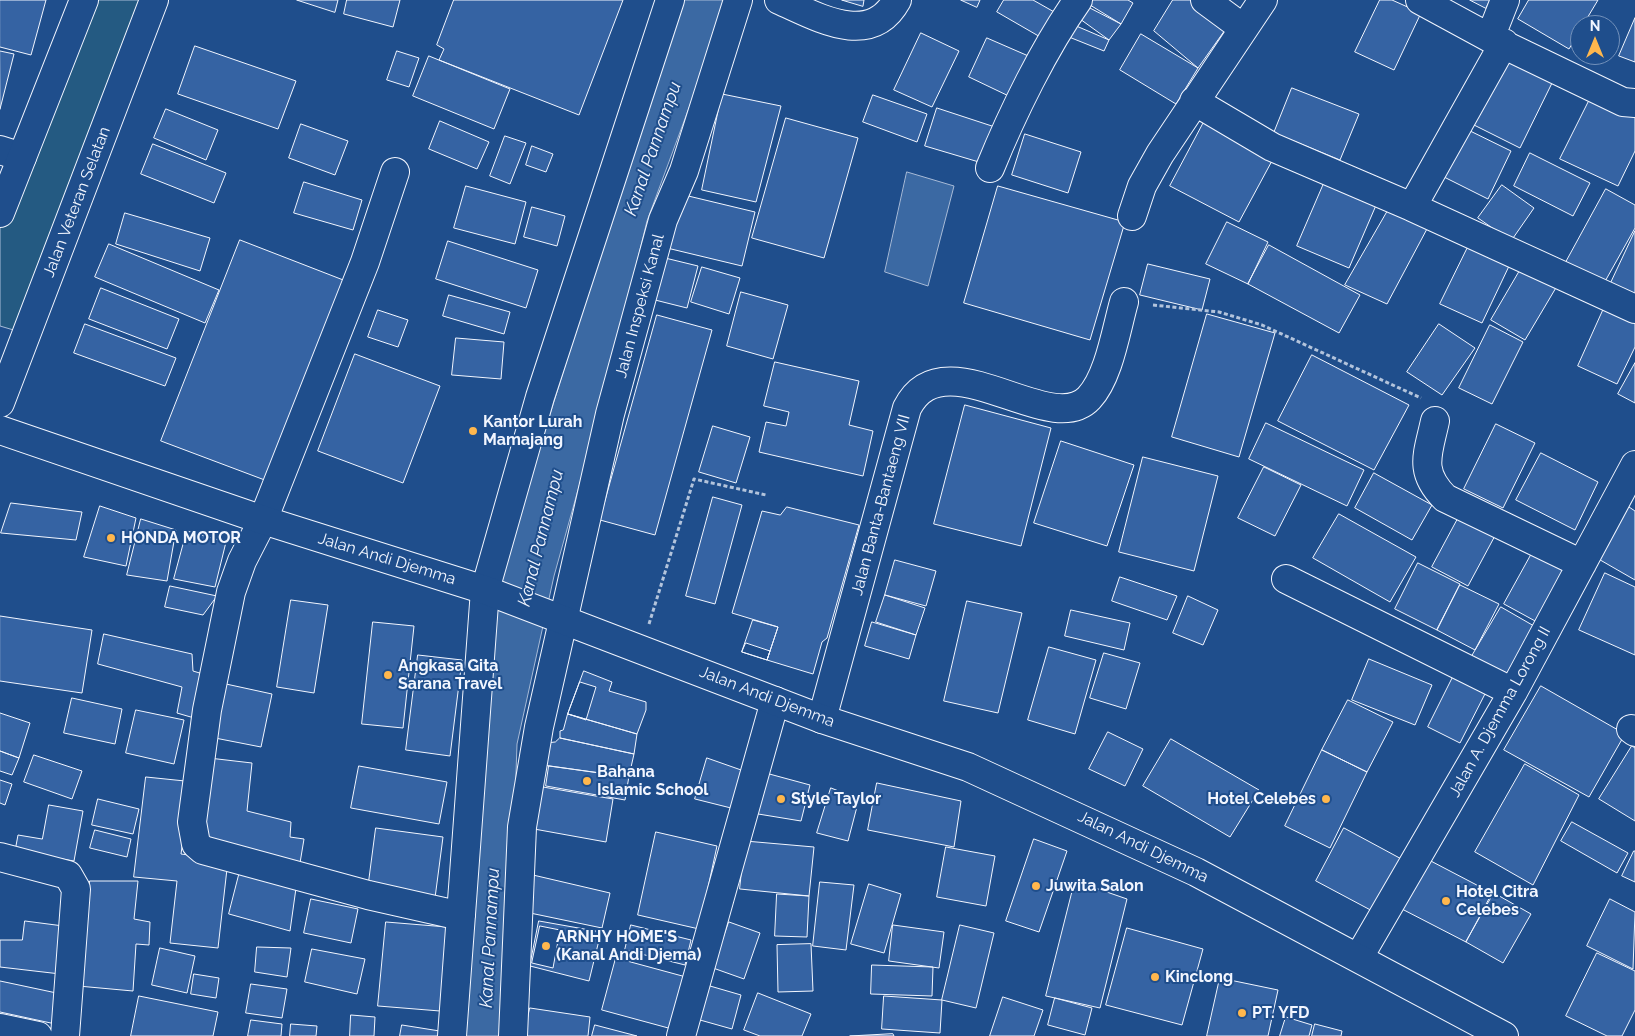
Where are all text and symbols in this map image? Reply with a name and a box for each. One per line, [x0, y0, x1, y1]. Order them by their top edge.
north arrow [1570, 15, 1620, 65]
text: N [1590, 18, 1600, 34]
water label: Kanal Pannampu [620, 79, 686, 219]
street label: Jalan Veteran Selatan [39, 124, 115, 280]
street label: Jalan Inspeksi Kanal [612, 232, 668, 380]
place label: Kantor Lurah Mamajang [483, 412, 582, 450]
street label: Jalan Banta-Bantaeng VII [848, 412, 914, 598]
marker: Kantor Lurah Mamajang [467, 425, 479, 437]
water label: Kanal Pannampu [514, 467, 568, 609]
place label: HONDA MOTOR [121, 528, 241, 548]
street label: Jalan Andi Djemma [316, 529, 458, 589]
marker: HONDA MOTOR [105, 532, 117, 544]
street label: Jalan A. Djemma Lorong II [1445, 623, 1555, 801]
place label: Angkasa Gita Sarana Travel [398, 656, 502, 694]
street label: Jalan Andi Djemma [697, 662, 837, 732]
marker: Angkasa Gita Sarana Travel [382, 669, 394, 681]
place label: Bahana Islamic School [597, 762, 708, 800]
marker: Bahana Islamic School [581, 775, 593, 787]
place label: Style Taylor [791, 789, 881, 809]
place label: Hotel Celebes [1207, 789, 1316, 809]
marker: Style Taylor [775, 793, 787, 805]
marker: Hotel Celebes [1320, 793, 1332, 805]
street label: Jalan Andi Djemma [1075, 807, 1211, 887]
water label: Kanal Pannampu [476, 867, 504, 1009]
place label: Juwita Salon [1046, 876, 1144, 896]
marker: Juwita Salon [1030, 880, 1042, 892]
place label: Hotel Citra Celebes [1456, 882, 1538, 920]
marker: Hotel Citra Celebes [1440, 895, 1452, 907]
place label: ARNHY HOME'S (Kanal Andi Djema) [556, 927, 701, 965]
marker: ARNHY HOME'S (Kanal Andi Djema) [540, 940, 552, 952]
place label: Kinclong [1165, 967, 1233, 987]
marker: Kinclong [1149, 971, 1161, 983]
place label: PT. YFD [1252, 1003, 1310, 1023]
marker: PT. YFD [1236, 1007, 1248, 1019]

